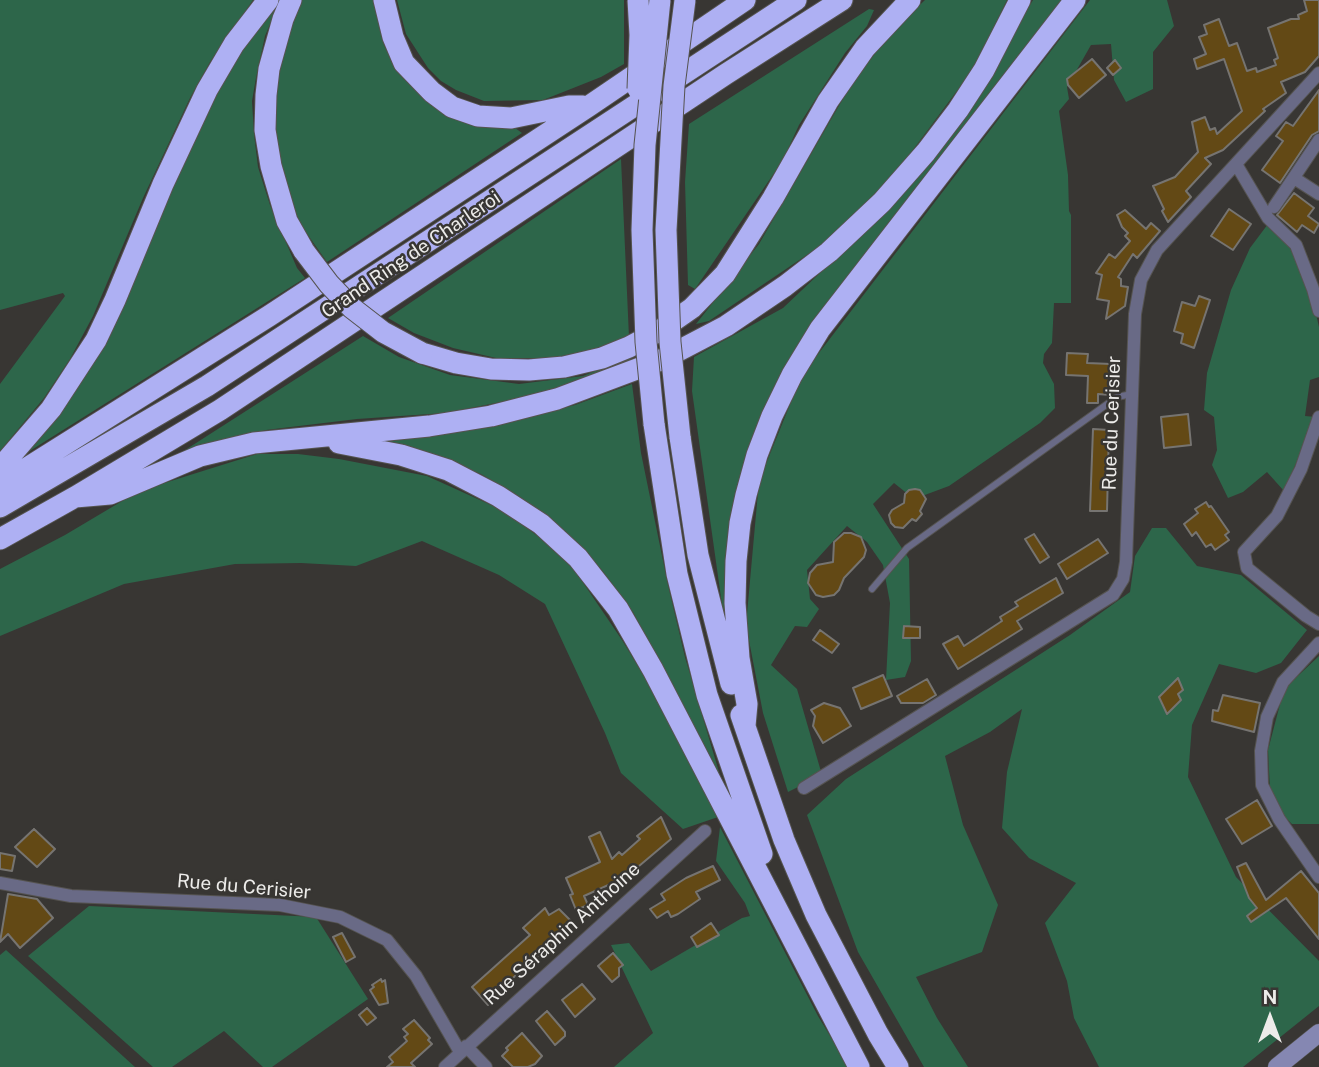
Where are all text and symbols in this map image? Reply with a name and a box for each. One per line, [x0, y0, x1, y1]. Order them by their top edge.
street label: Grand Ring de Charleroi [317, 187, 505, 323]
street label: Rue du Cerisier [1098, 355, 1126, 491]
street label: Rue Séraphin Anthoine [479, 858, 645, 1010]
street label: Rue du Cerisier [176, 870, 312, 904]
north arrow [1235, 983, 1305, 1053]
text: N [1263, 986, 1277, 1008]

